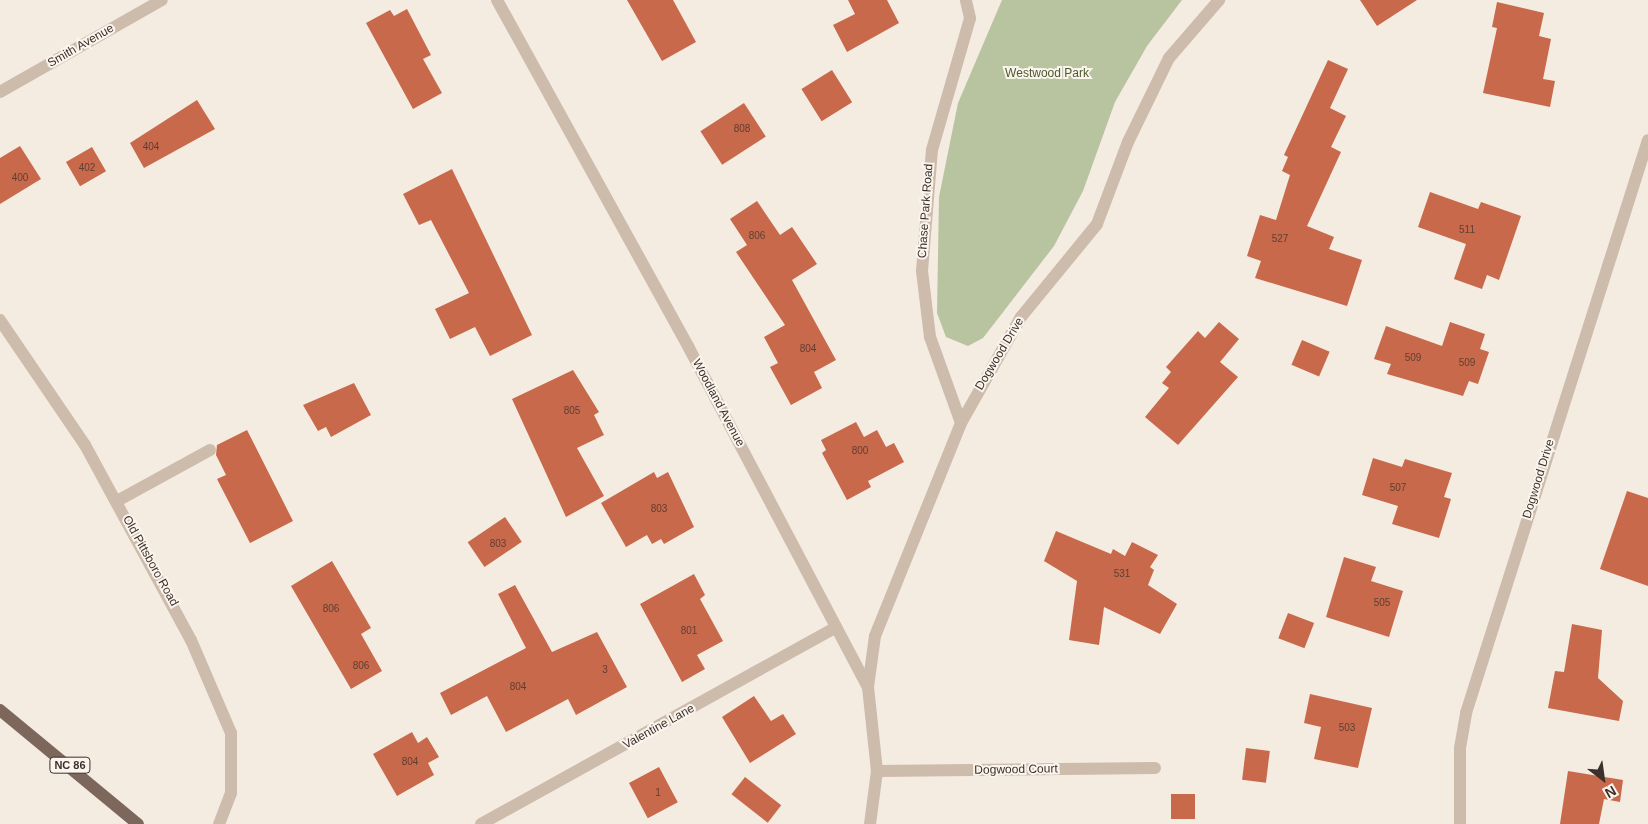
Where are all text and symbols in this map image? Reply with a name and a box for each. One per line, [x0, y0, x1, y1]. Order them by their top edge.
street label: Smith Avenue [45, 21, 117, 71]
park label: Westwood Park [1005, 67, 1089, 81]
house number: 808 [734, 123, 750, 135]
house number: 404 [143, 141, 159, 153]
house number: 402 [79, 162, 95, 174]
street label: Chase Park Road [916, 163, 936, 259]
house number: 400 [12, 172, 28, 184]
house number: 511 [1459, 224, 1475, 236]
house number: 806 [749, 230, 765, 242]
house number: 527 [1272, 233, 1288, 245]
street label: Dogwood Drive [973, 315, 1027, 393]
house number: 804 [800, 343, 816, 355]
house number: 509 [1405, 352, 1421, 364]
street label: Woodland Avenue [689, 357, 747, 449]
house number: 509 [1459, 357, 1475, 369]
house number: 805 [564, 405, 580, 417]
street label: Dogwood Drive [1520, 438, 1558, 520]
house number: 800 [852, 445, 868, 457]
house number: 507 [1390, 482, 1406, 494]
house number: 803 [651, 503, 667, 515]
street label: Old Pittsboro Road [119, 513, 181, 609]
house number: 803 [490, 538, 506, 550]
house number: 531 [1114, 568, 1130, 580]
house number: 505 [1374, 597, 1390, 609]
house number: 806 [323, 603, 339, 615]
house number: 801 [681, 625, 697, 637]
house number: 806 [353, 660, 369, 672]
house number: 3 [602, 664, 608, 676]
house number: 804 [510, 681, 526, 693]
street label: Valentine Lane [621, 702, 697, 752]
house number: 503 [1339, 722, 1355, 734]
north arrow [1578, 754, 1628, 804]
road number: NC 86 [49, 756, 91, 774]
house number: 804 [402, 756, 418, 768]
street label: Dogwood Court [974, 762, 1058, 778]
text: N [1602, 783, 1619, 801]
house number: 1 [655, 787, 661, 799]

